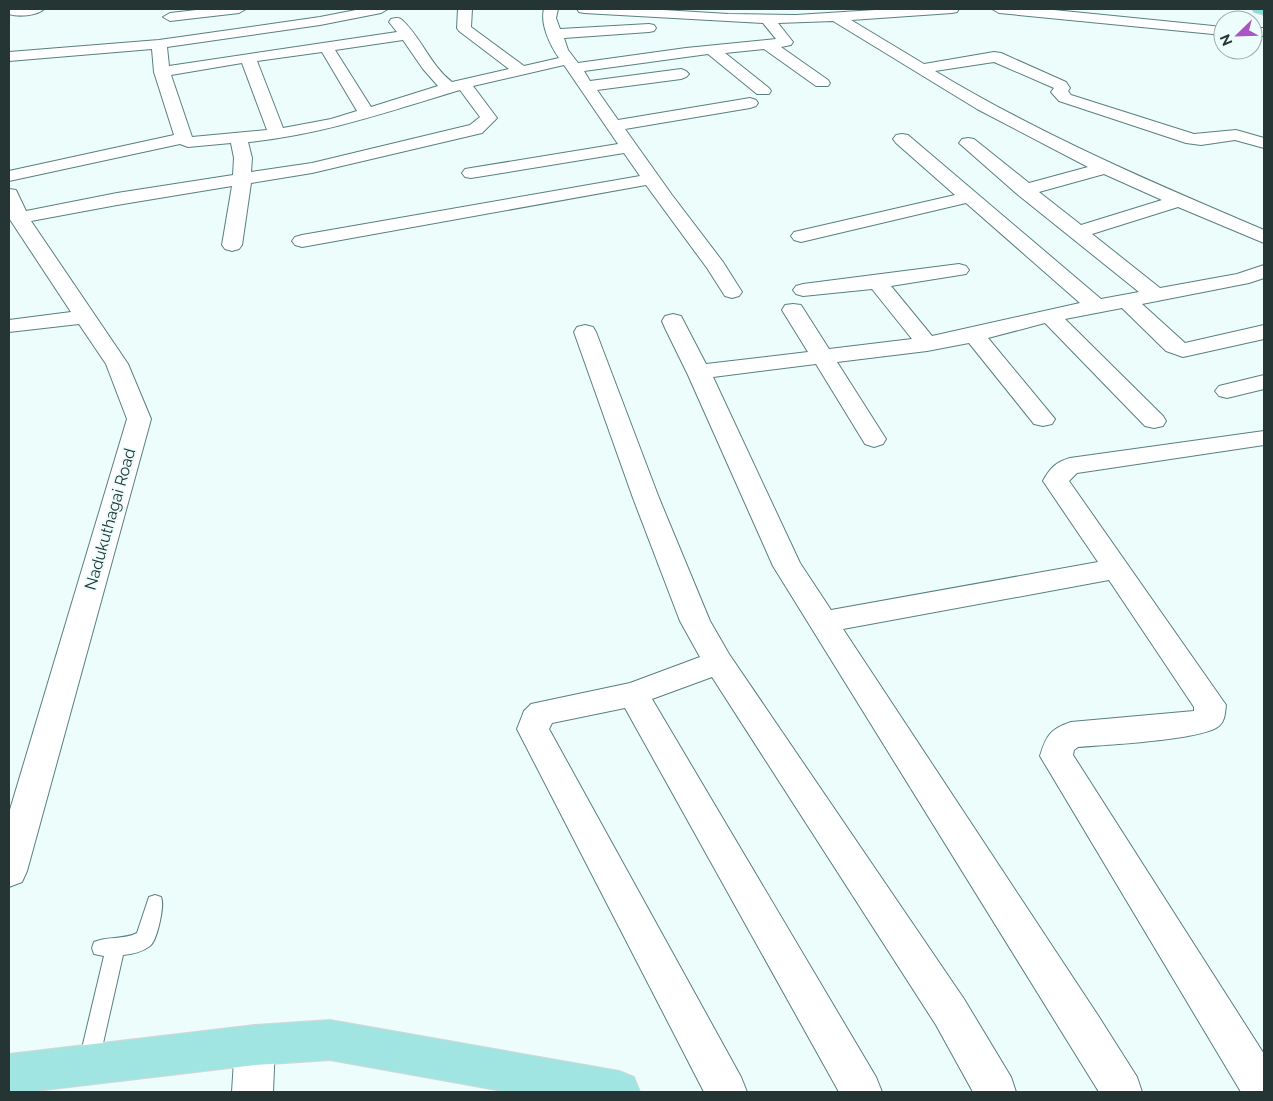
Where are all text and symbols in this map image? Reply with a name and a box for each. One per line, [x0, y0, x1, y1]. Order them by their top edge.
north arrow [1213, 10, 1263, 60]
text: N [1217, 32, 1235, 48]
street label: Nadukuthagai Road [81, 446, 139, 592]

